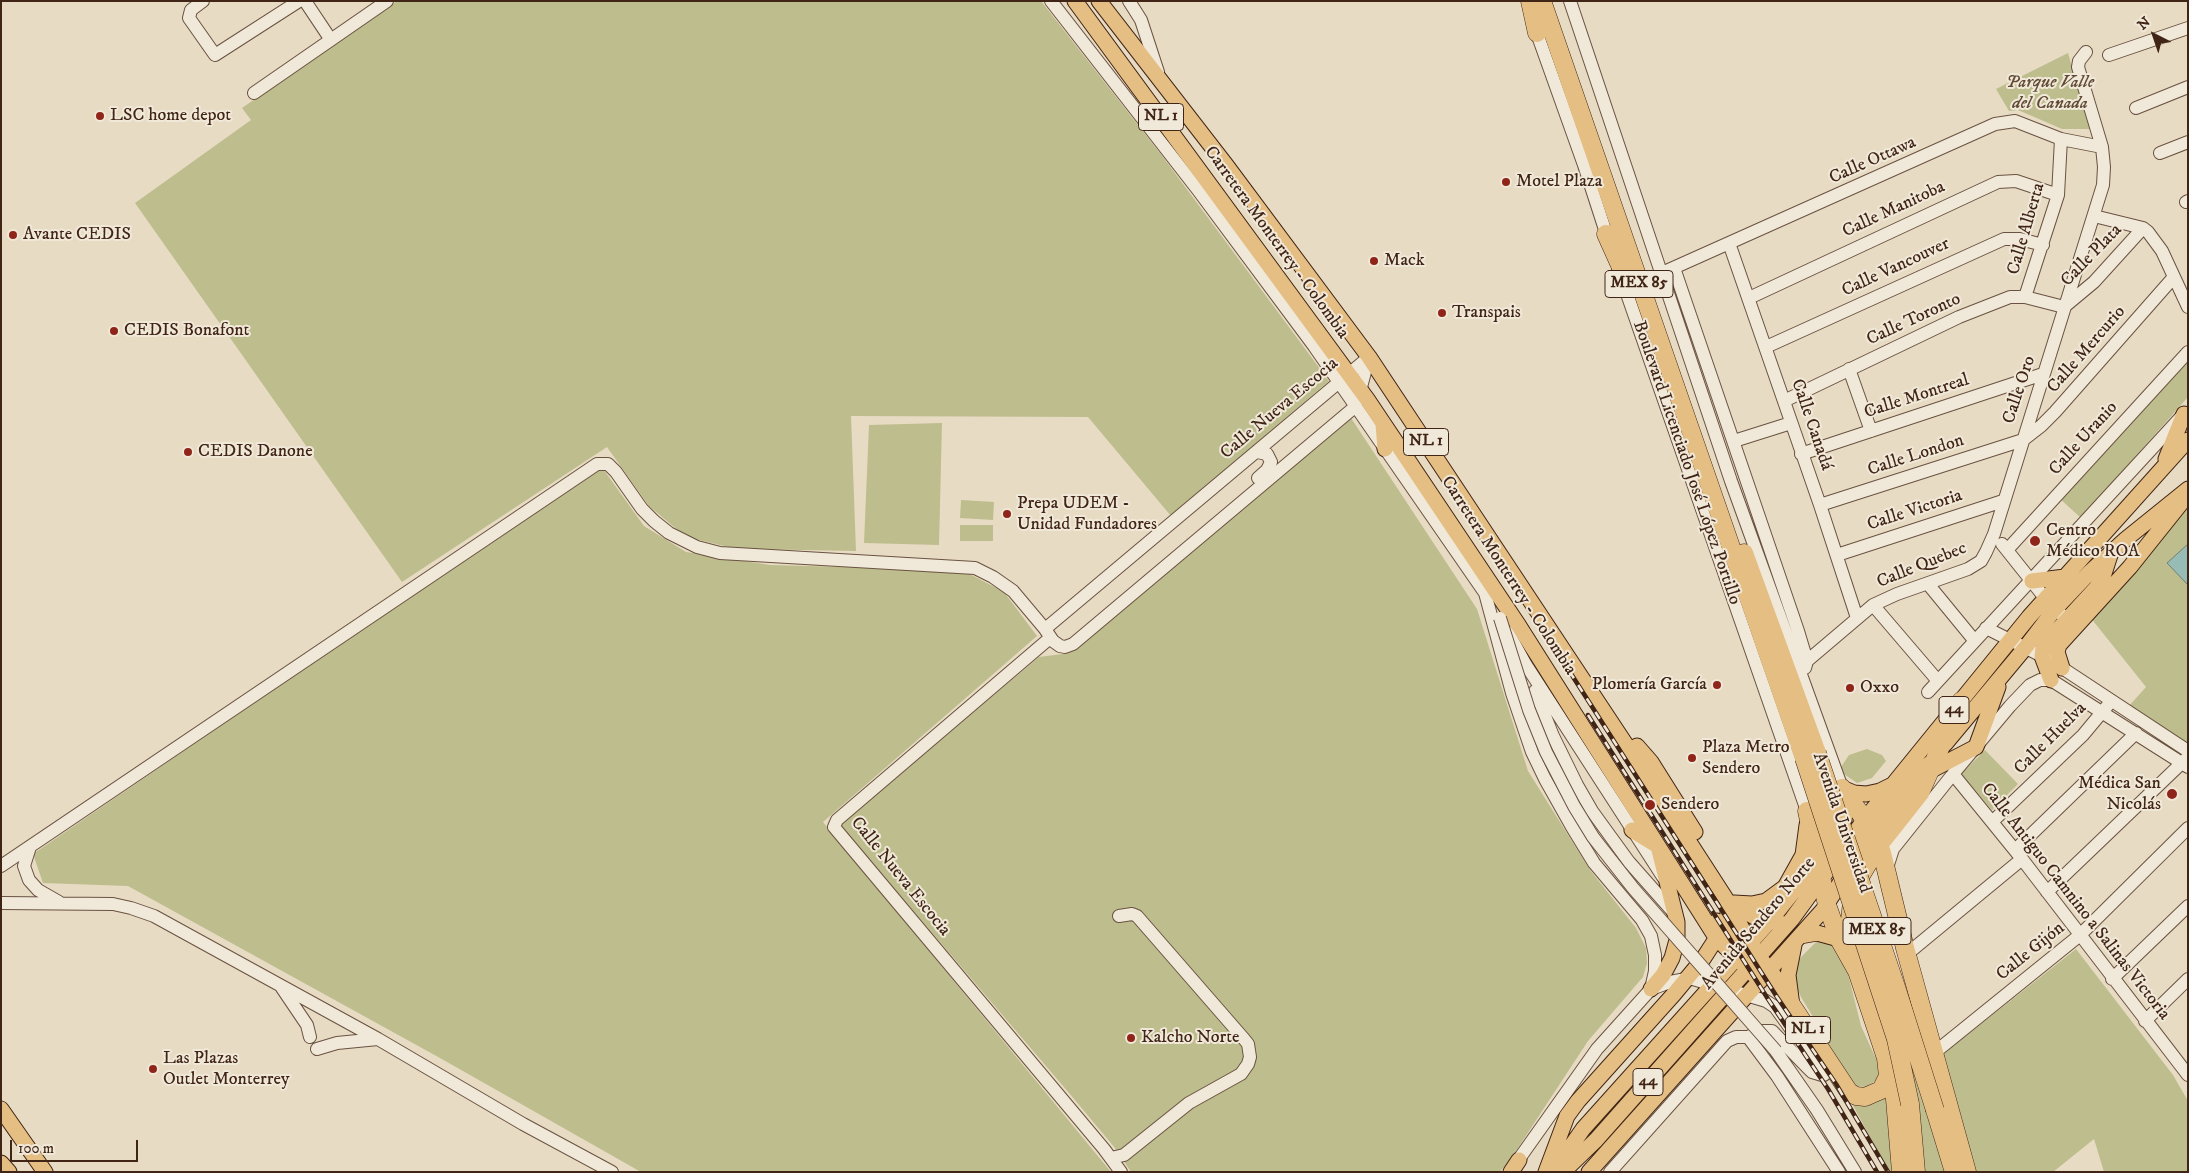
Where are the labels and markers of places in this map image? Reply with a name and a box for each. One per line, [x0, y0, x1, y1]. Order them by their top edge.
place label: LSC home depot [110, 105, 231, 127]
marker: LSC home depot [94, 110, 106, 122]
place label: Motel Plaza [1516, 171, 1602, 193]
marker: Motel Plaza [1500, 176, 1512, 188]
place label: Avante CEDIS [23, 224, 131, 246]
marker: Avante CEDIS [7, 229, 19, 241]
place label: Mack [1384, 250, 1425, 272]
marker: Mack [1368, 255, 1380, 267]
place label: Transpais [1452, 302, 1521, 324]
marker: Transpais [1436, 307, 1448, 319]
place label: CEDIS Bonafont [124, 320, 249, 342]
marker: CEDIS Bonafont [108, 325, 120, 337]
place label: CEDIS Danone [198, 441, 313, 463]
marker: CEDIS Danone [182, 446, 194, 458]
place label: Prepa UDEM - Unidad Fundadores [1017, 493, 1157, 536]
marker: Prepa UDEM - Unidad Fundadores [1001, 508, 1013, 520]
place label: Centro Médico ROA [2046, 520, 2140, 562]
marker: Centro Médico ROA [2028, 534, 2042, 548]
place label: Plomería García [1592, 674, 1707, 696]
place label: Oxxo [1860, 677, 1899, 699]
marker: Plomería García [1711, 679, 1723, 691]
marker: Oxxo [1844, 682, 1856, 694]
place label: Plaza Metro Sendero [1702, 737, 1790, 780]
marker: Plaza Metro Sendero [1686, 752, 1698, 764]
place label: Médica San Nicolás [2078, 773, 2161, 816]
marker: Médica San Nicolás [2165, 787, 2179, 801]
place label: Sendero [1661, 794, 1719, 816]
marker: Sendero [1643, 798, 1657, 812]
place label: Kalcho Norte [1141, 1027, 1239, 1049]
marker: Kalcho Norte [1125, 1032, 1137, 1044]
place label: Las Plazas Outlet Monterrey [163, 1048, 289, 1090]
marker: Las Plazas Outlet Monterrey [147, 1063, 159, 1075]

